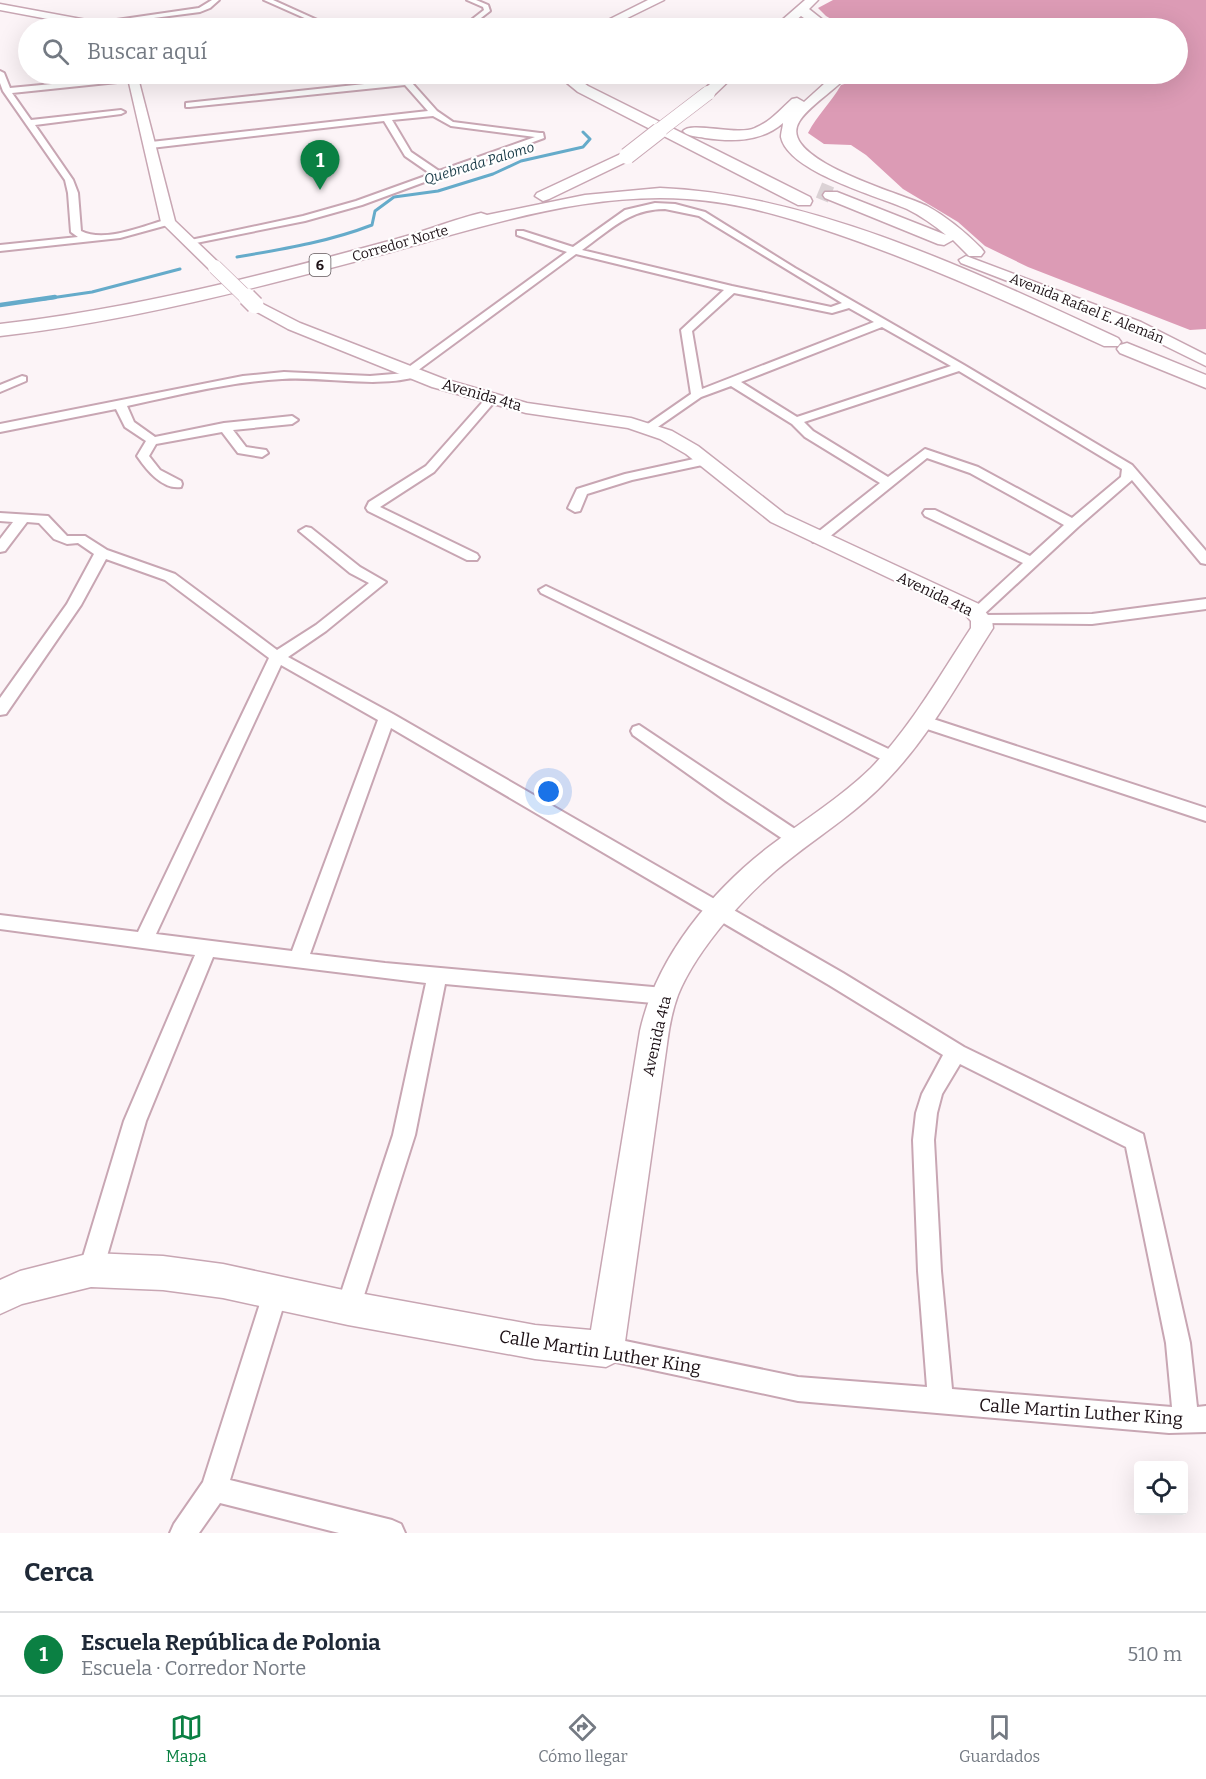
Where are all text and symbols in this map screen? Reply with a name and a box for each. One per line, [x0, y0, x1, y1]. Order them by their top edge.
search box [18, 18, 1188, 84]
icon: search [39, 35, 72, 68]
text: Buscar aquí [87, 38, 207, 65]
water label: Quebrada Palomo [422, 139, 537, 188]
pin: 1 [300, 140, 340, 190]
street label: Corredor Norte [350, 222, 450, 265]
road number: 6 [310, 254, 330, 276]
street label: Avenida Rafael E. Alemán [1007, 270, 1167, 347]
street label: Avenida 4ta [440, 375, 524, 415]
street label: Avenida 4ta [894, 568, 976, 620]
your location [534, 777, 563, 806]
street label: Avenida 4ta [639, 994, 675, 1078]
street label: Calle Martin Luther King [497, 1325, 703, 1379]
street label: Calle Martin Luther King [978, 1394, 1184, 1430]
map controls [1134, 1461, 1188, 1515]
button: locate [1134, 1461, 1188, 1515]
text: Cerca [24, 1557, 94, 1588]
text: Escuela República de Polonia [81, 1629, 381, 1656]
text: 1 [39, 1642, 48, 1666]
text: 510 m [1128, 1642, 1182, 1666]
text: Escuela · Corredor Norte [81, 1656, 306, 1680]
tab: Mapa [166, 1711, 207, 1766]
tab: Cómo llegar [538, 1711, 627, 1766]
tab: Guardados [959, 1711, 1040, 1766]

